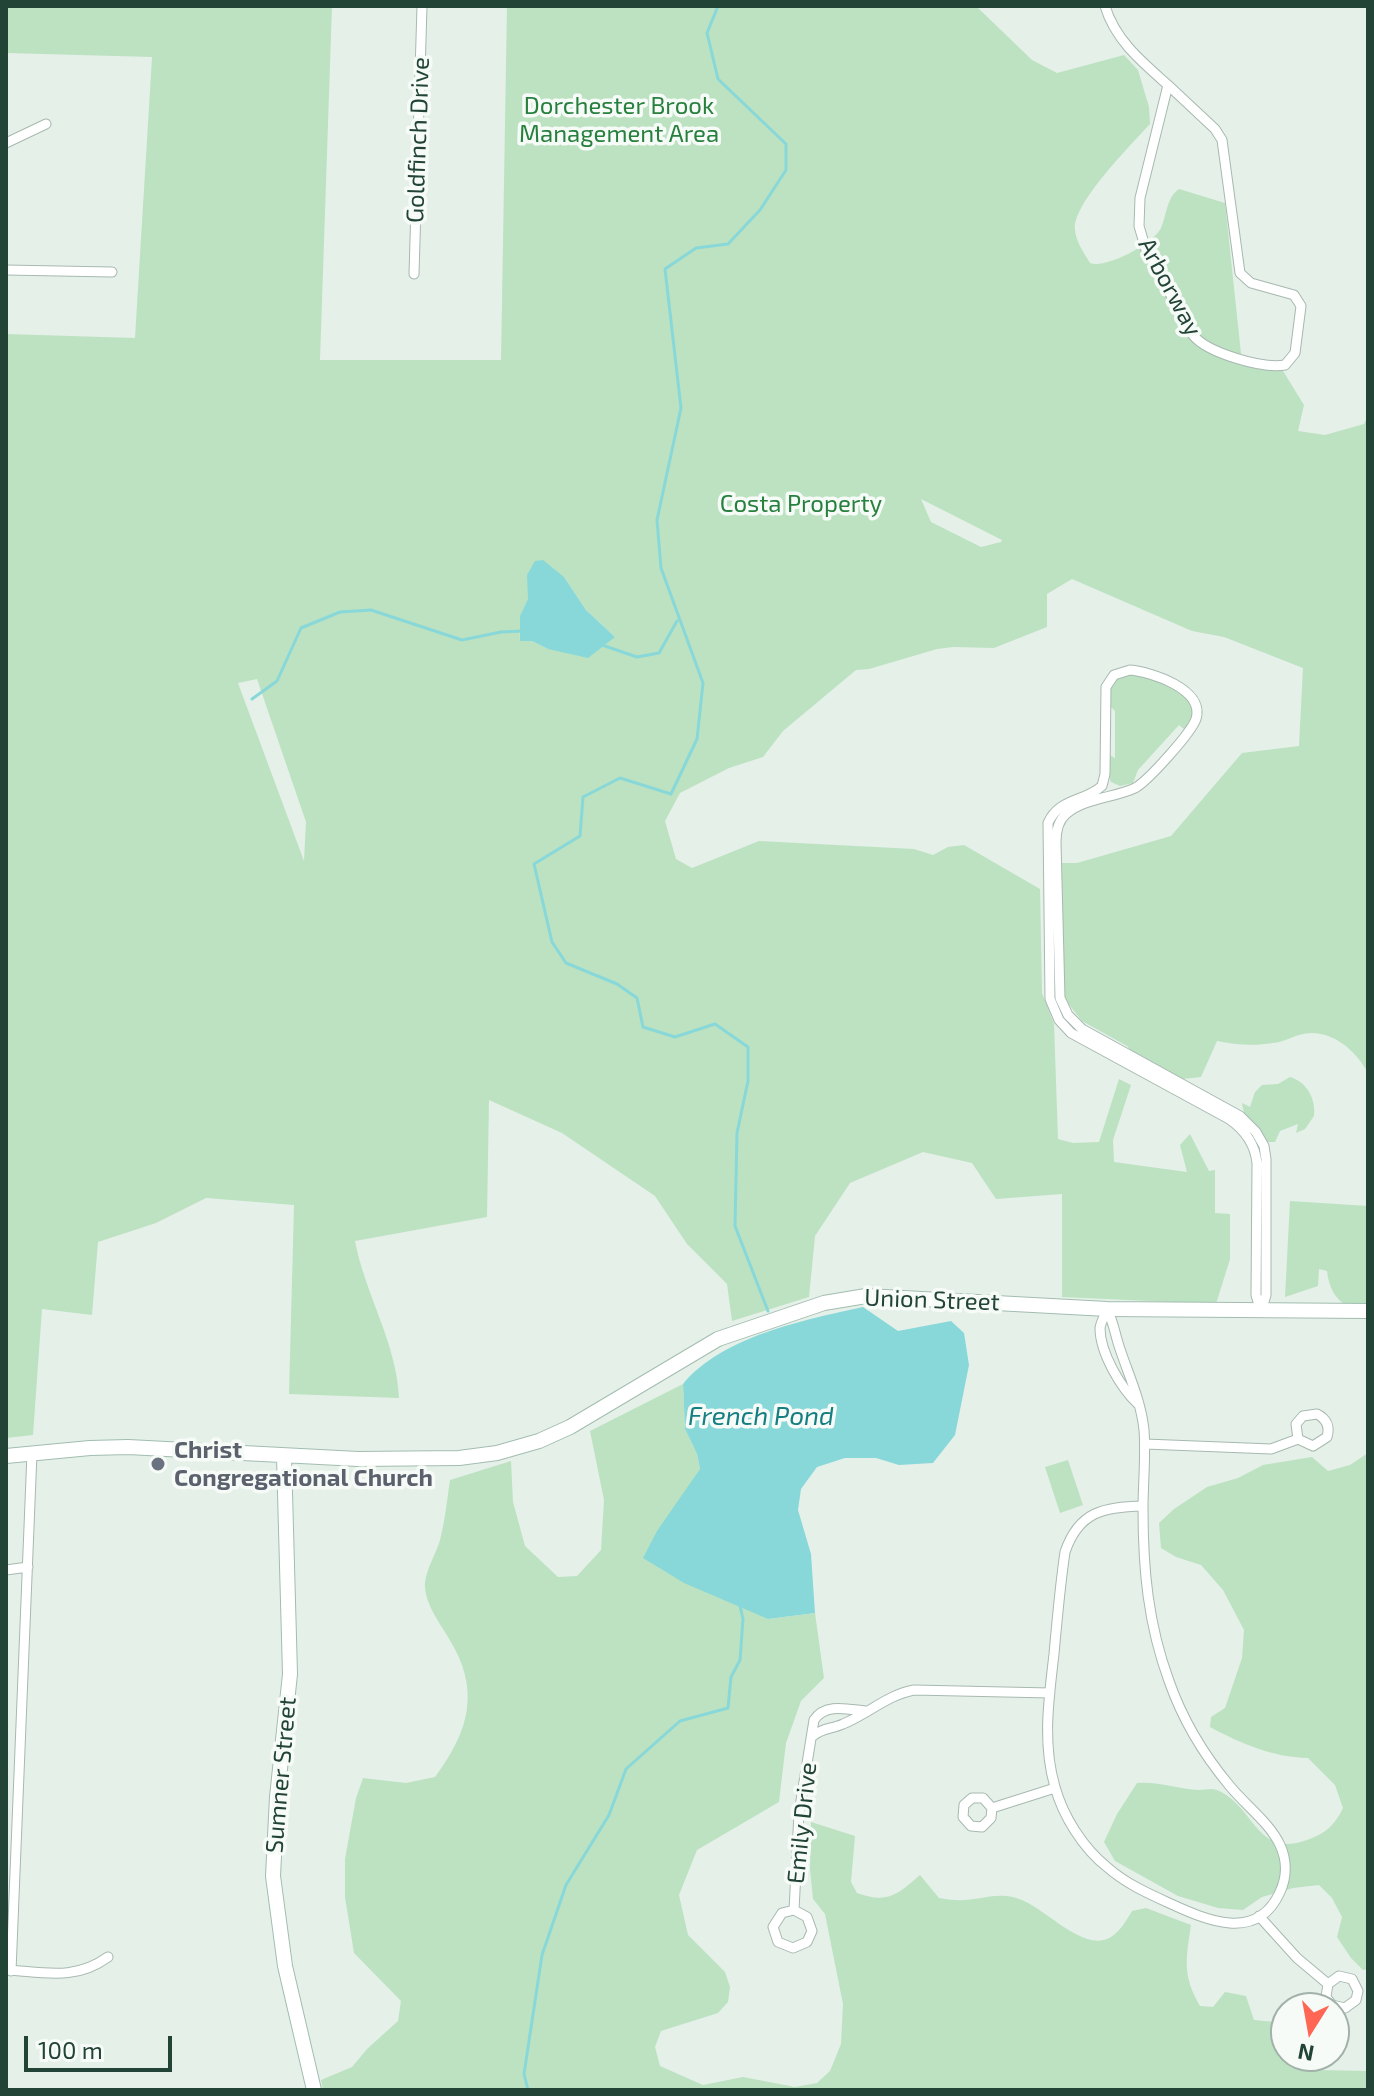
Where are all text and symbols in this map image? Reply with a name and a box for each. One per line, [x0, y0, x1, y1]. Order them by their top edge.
street label: Goldfinch Drive [401, 57, 435, 223]
park label: Dorchester Brook Management Area [519, 92, 719, 148]
street label: Arborway [1132, 233, 1208, 341]
park label: Costa Property [720, 490, 882, 518]
street label: Union Street [864, 1283, 1000, 1317]
water label: French Pond [688, 1400, 834, 1432]
place label: Christ Congregational Church [174, 1436, 433, 1492]
marker: Christ Congregational Church [149, 1455, 167, 1473]
street label: Sumner Street [260, 1696, 302, 1854]
street label: Emily Drive [781, 1761, 823, 1885]
north arrow [1270, 1992, 1350, 2072]
scale bar [28, 2020, 176, 2070]
text: 100 m [38, 2035, 103, 2064]
text: N [1296, 2039, 1316, 2068]

